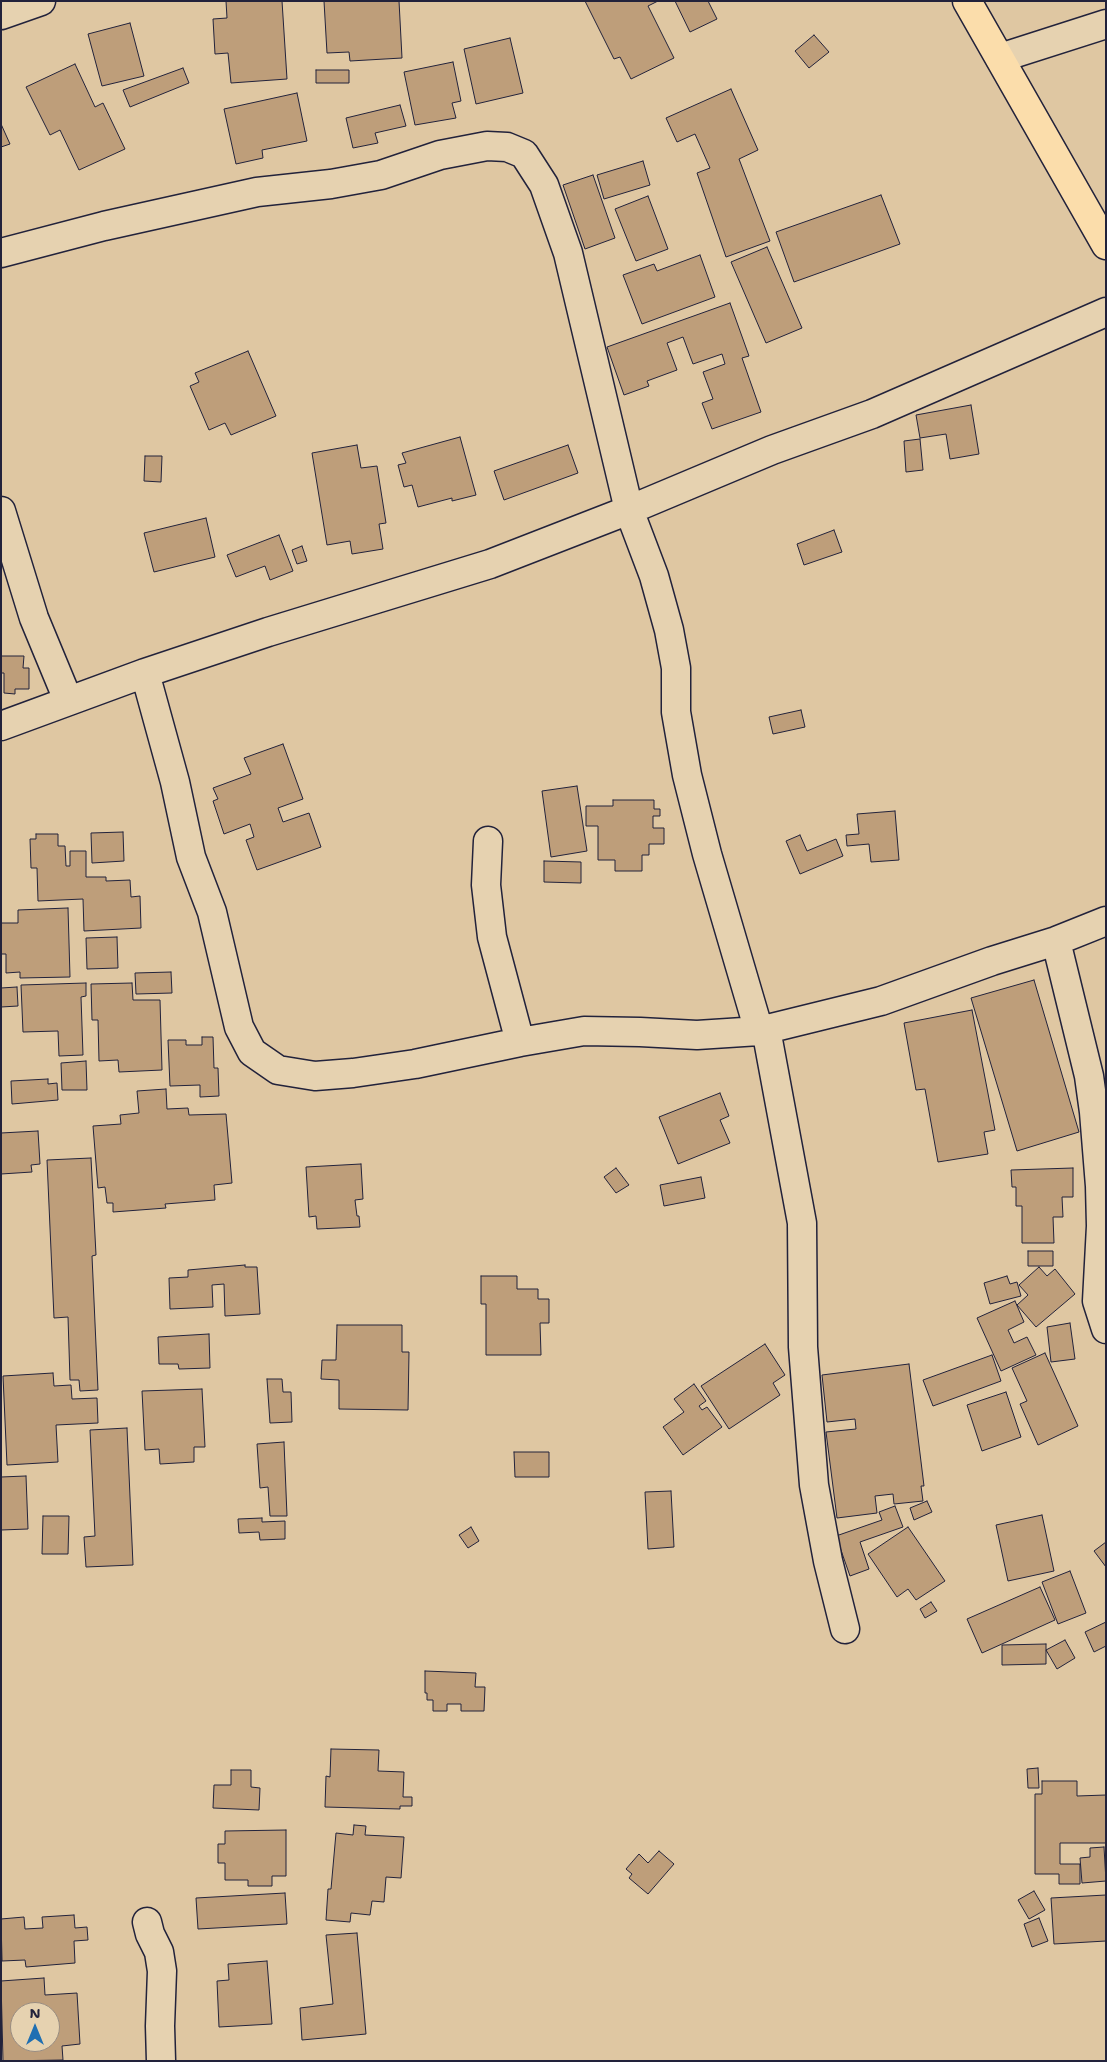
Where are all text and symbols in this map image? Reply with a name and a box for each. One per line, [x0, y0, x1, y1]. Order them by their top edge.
north arrow [10, 2002, 60, 2052]
text: N [29, 2004, 41, 2022]

